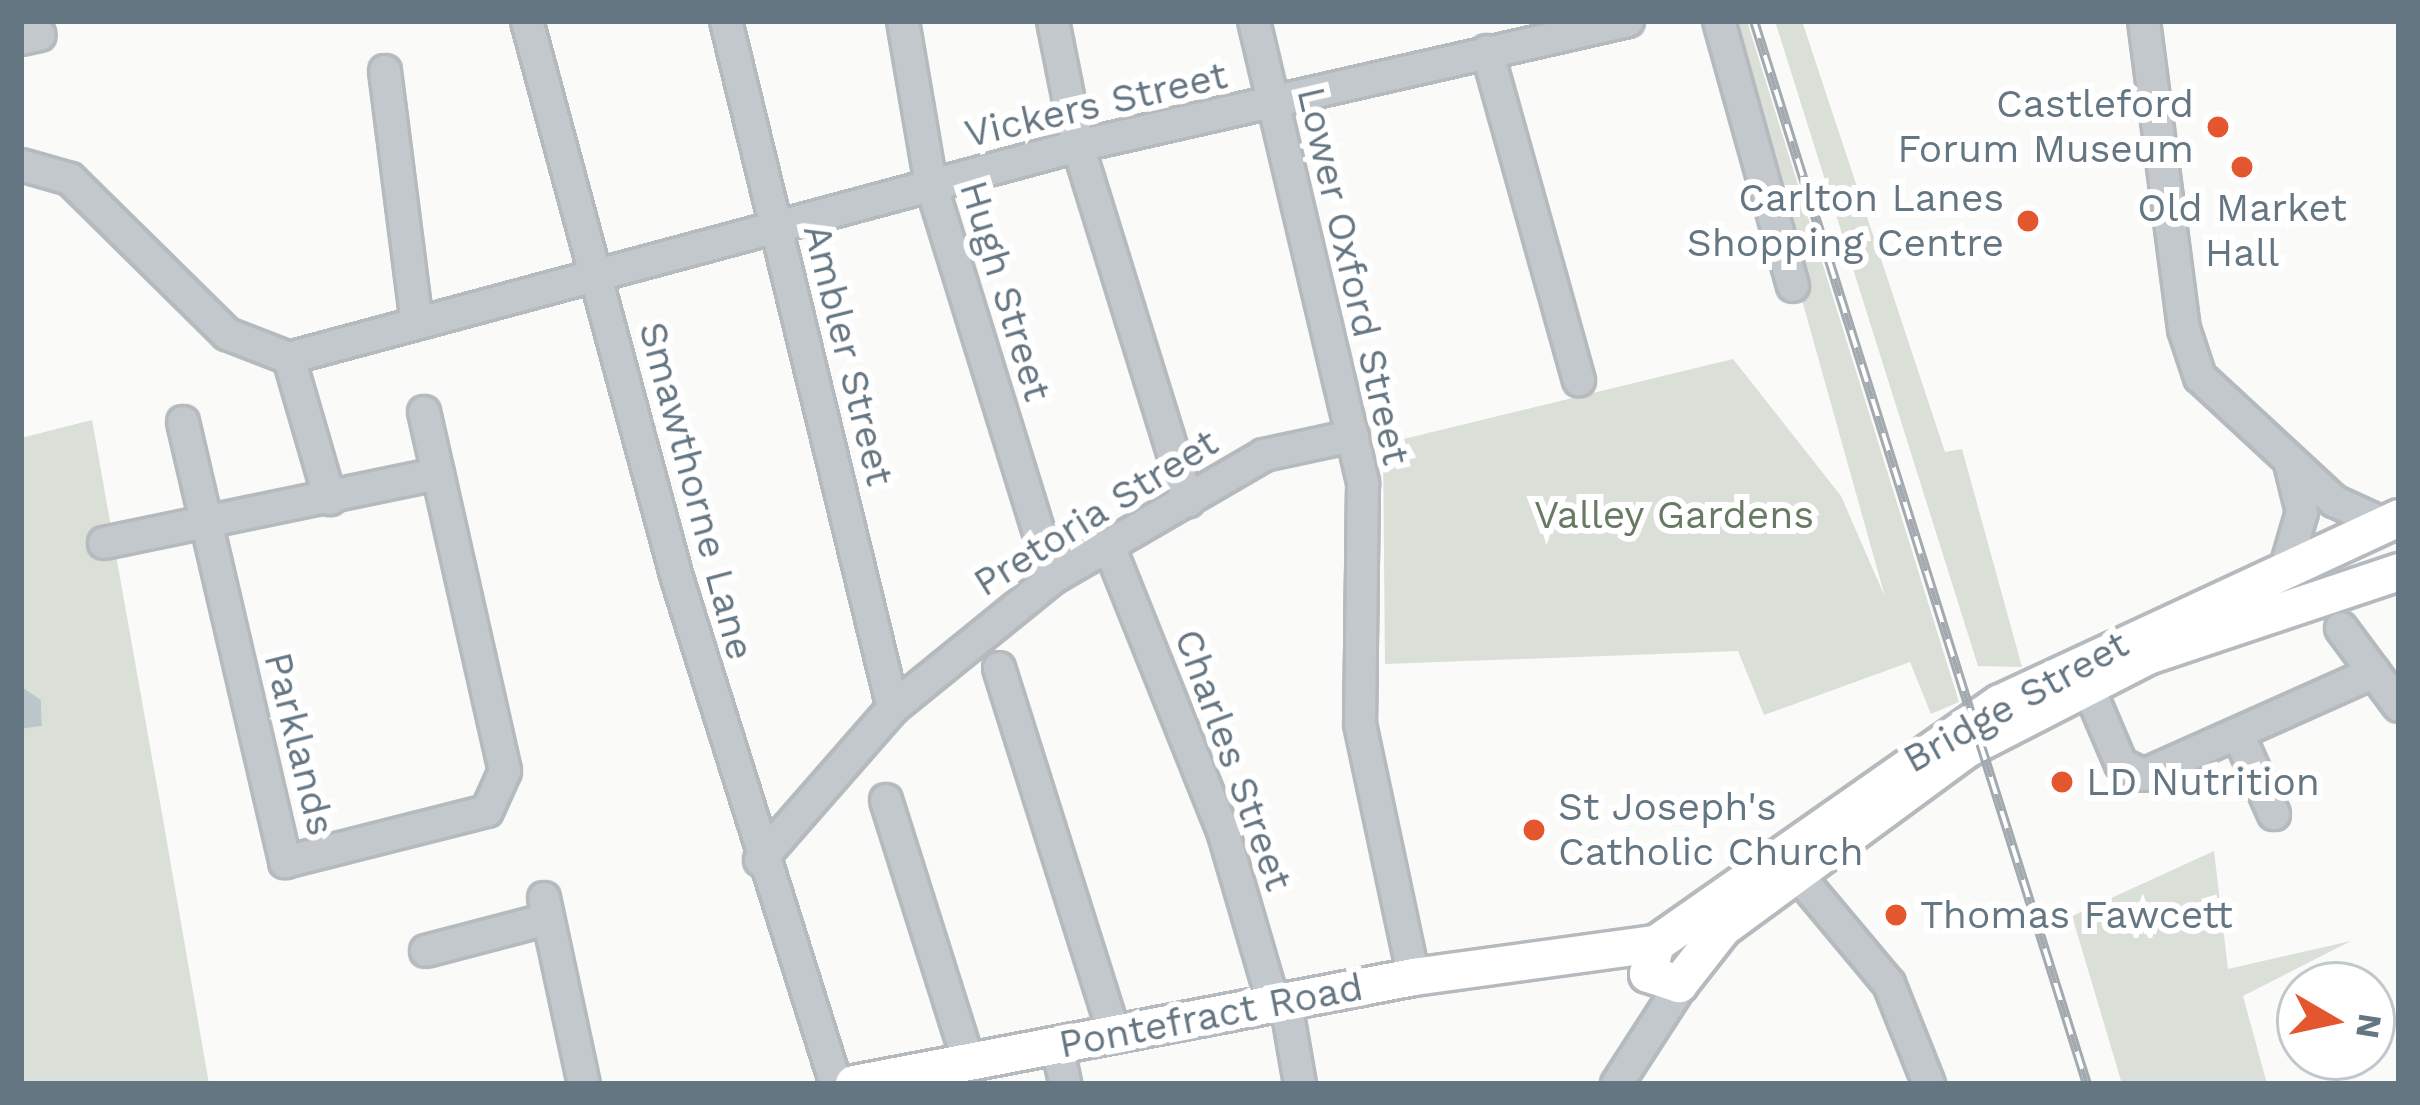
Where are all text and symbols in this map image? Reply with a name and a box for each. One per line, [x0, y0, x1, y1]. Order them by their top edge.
street label: Vickers Street [960, 52, 1232, 158]
street label: Lower Oxford Street [1287, 82, 1419, 470]
place label: Castleford Forum Museum [1897, 82, 2194, 173]
marker: Castleford Forum Museum [2205, 114, 2231, 140]
marker: Old Market Hall [2229, 154, 2255, 180]
street label: Hugh Street [949, 175, 1061, 407]
place label: Carlton Lanes Shopping Centre [1687, 176, 2004, 267]
place label: Old Market Hall [2137, 186, 2347, 277]
marker: Carlton Lanes Shopping Centre [2015, 208, 2041, 234]
street label: Ambler Street [793, 219, 903, 491]
street label: Smawthorne Lane [628, 317, 764, 665]
street label: Pretoria Street [965, 419, 1227, 607]
park label: Valley Gardens [1533, 492, 1815, 538]
street label: Bridge Street [1895, 621, 2137, 783]
street label: Charles Street [1164, 623, 1302, 897]
street label: Parklands [254, 648, 344, 840]
place label: LD Nutrition [2086, 759, 2320, 805]
marker: LD Nutrition [2049, 769, 2075, 795]
place label: St Joseph's Catholic Church [1558, 785, 1864, 876]
marker: St Joseph's Catholic Church [1521, 817, 1547, 843]
place label: Thomas Fawcett [1920, 892, 2233, 938]
marker: Thomas Fawcett [1883, 902, 1909, 928]
north arrow [2276, 961, 2396, 1081]
street label: Pontefract Road [1055, 964, 1367, 1068]
text: N [2348, 1011, 2390, 1041]

